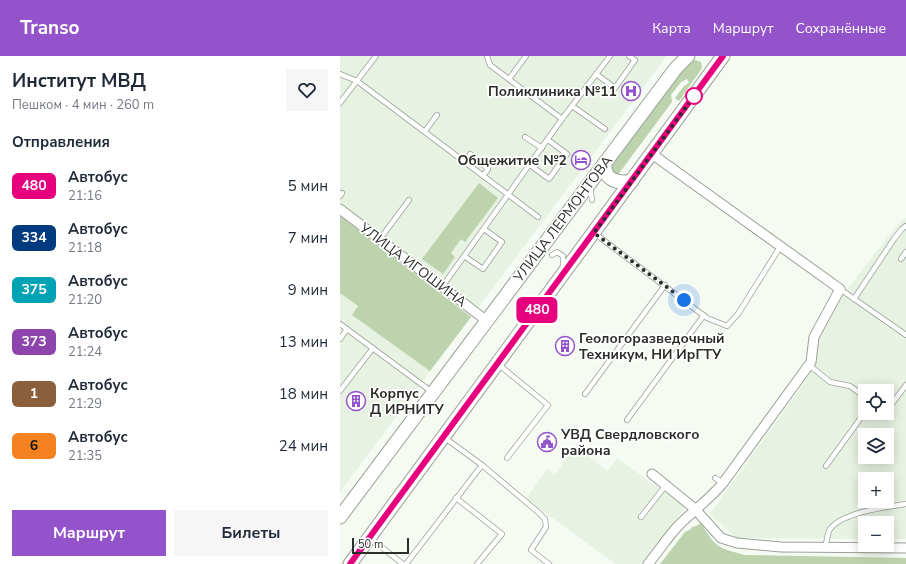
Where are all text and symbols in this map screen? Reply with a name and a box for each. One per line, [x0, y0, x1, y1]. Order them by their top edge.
text: Transo [20, 15, 79, 41]
text: Карта [652, 19, 691, 38]
text: Маршрут [713, 19, 774, 38]
text: Сохранённые [796, 19, 886, 38]
text: Институт МВД [12, 68, 146, 94]
button: heart [286, 69, 328, 111]
hospital icon: Поликлиника №11 [620, 80, 642, 102]
place label: Поликлиника №11 [488, 82, 617, 101]
unlabelled marker [685, 87, 703, 105]
text: Пешком · 4 мин · 260 m [12, 96, 154, 114]
text: Отправления [12, 132, 110, 152]
hotel icon: Общежитие №2 [570, 149, 592, 171]
place label: Общежитие №2 [457, 151, 567, 170]
street label: УЛИЦА ЛЕРМОНТОВА [509, 152, 617, 287]
text: Автобус [68, 167, 128, 187]
text: 480 [21, 176, 47, 195]
text: 5 мин [288, 176, 328, 196]
text: 21:16 [68, 187, 102, 205]
street label: УЛИЦА ИГОШИНА [355, 218, 470, 311]
text: Автобус [68, 219, 128, 239]
text: 334 [21, 228, 47, 247]
text: 7 мин [288, 228, 328, 248]
text: 21:18 [68, 239, 102, 257]
text: Автобус [68, 271, 128, 291]
text: 375 [21, 280, 47, 299]
text: 9 мин [288, 280, 328, 300]
your location [674, 290, 694, 310]
text: 21:20 [68, 291, 102, 309]
line badge: 480 [514, 297, 560, 323]
text: 480 [524, 300, 550, 319]
text: Автобус [68, 323, 128, 343]
place label: Геологоразведочный Техникум, НИ ИрГТУ [579, 329, 725, 364]
text: 373 [21, 332, 47, 351]
text: 13 мин [279, 332, 328, 352]
building icon: Геологоразведочный Техникум, НИ ИрГТУ [554, 335, 576, 357]
text: 21:24 [68, 343, 102, 361]
text: Автобус [68, 375, 128, 395]
text: 1 [30, 384, 38, 403]
text: 18 мин [279, 384, 328, 404]
place label: Корпус Д ИРНИТУ [370, 384, 445, 419]
map controls [858, 384, 894, 552]
button: locate [858, 384, 894, 420]
building icon: Корпус Д ИРНИТУ [345, 390, 367, 412]
text: 21:29 [68, 395, 102, 413]
place label: УВД Свердловского района [560, 425, 700, 460]
text: Автобус [68, 427, 128, 447]
button: layers [858, 428, 894, 464]
public building icon: УВД Свердловского района [536, 431, 558, 453]
text: 6 [30, 436, 38, 455]
text: 24 мин [279, 436, 328, 456]
text: 21:35 [68, 447, 102, 465]
button: + [858, 472, 894, 508]
button: Маршрут [12, 510, 166, 556]
button: Билеты [174, 510, 328, 556]
button: − [858, 516, 894, 552]
scale bar [352, 536, 409, 555]
text: 50 m [358, 537, 383, 552]

